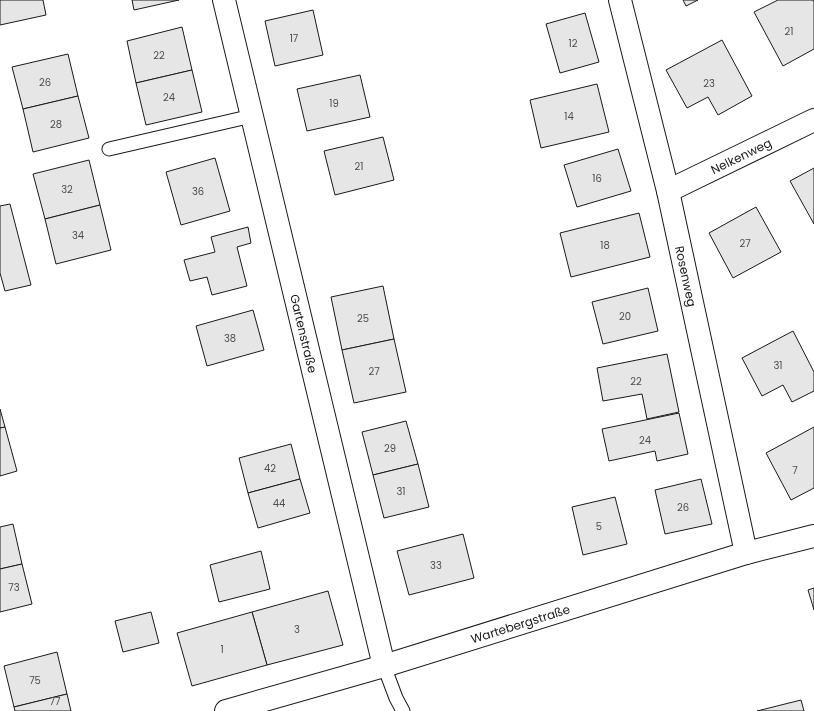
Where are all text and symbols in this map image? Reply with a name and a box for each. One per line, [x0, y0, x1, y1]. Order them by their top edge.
house number: 21 [785, 24, 793, 39]
house number: 17 [290, 31, 299, 46]
house number: 12 [569, 36, 578, 51]
house number: 22 [153, 48, 165, 63]
house number: 26 [39, 75, 51, 90]
house number: 23 [703, 76, 715, 91]
house number: 24 [163, 90, 175, 105]
house number: 19 [329, 96, 339, 111]
house number: 14 [564, 109, 574, 124]
house number: 28 [50, 117, 62, 132]
street label: Nelkenweg [708, 134, 774, 178]
house number: 21 [355, 159, 363, 174]
house number: 16 [592, 171, 602, 186]
house number: 32 [61, 182, 73, 197]
house number: 36 [192, 184, 204, 199]
house number: 34 [72, 228, 84, 243]
house number: 27 [739, 236, 751, 251]
house number: 18 [600, 238, 610, 253]
street label: Rosenweg [672, 244, 701, 308]
street label: Gartenstraße [286, 292, 322, 375]
house number: 20 [619, 309, 631, 324]
house number: 25 [357, 311, 369, 326]
house number: 38 [224, 331, 236, 346]
house number: 31 [773, 358, 783, 373]
house number: 27 [368, 364, 380, 379]
house number: 22 [630, 374, 642, 389]
house number: 24 [639, 433, 651, 448]
house number: 29 [384, 441, 396, 456]
house number: 42 [264, 461, 276, 476]
house number: 7 [792, 463, 798, 478]
house number: 31 [396, 484, 406, 499]
house number: 44 [273, 496, 285, 511]
house number: 26 [677, 500, 689, 515]
house number: 5 [596, 519, 602, 534]
house number: 33 [430, 558, 442, 573]
house number: 73 [8, 580, 20, 595]
street label: Wartebergstraße [468, 600, 572, 647]
house number: 3 [294, 622, 300, 637]
house number: 1 [220, 642, 224, 657]
house number: 75 [29, 673, 41, 688]
house number: 77 [50, 694, 61, 709]

